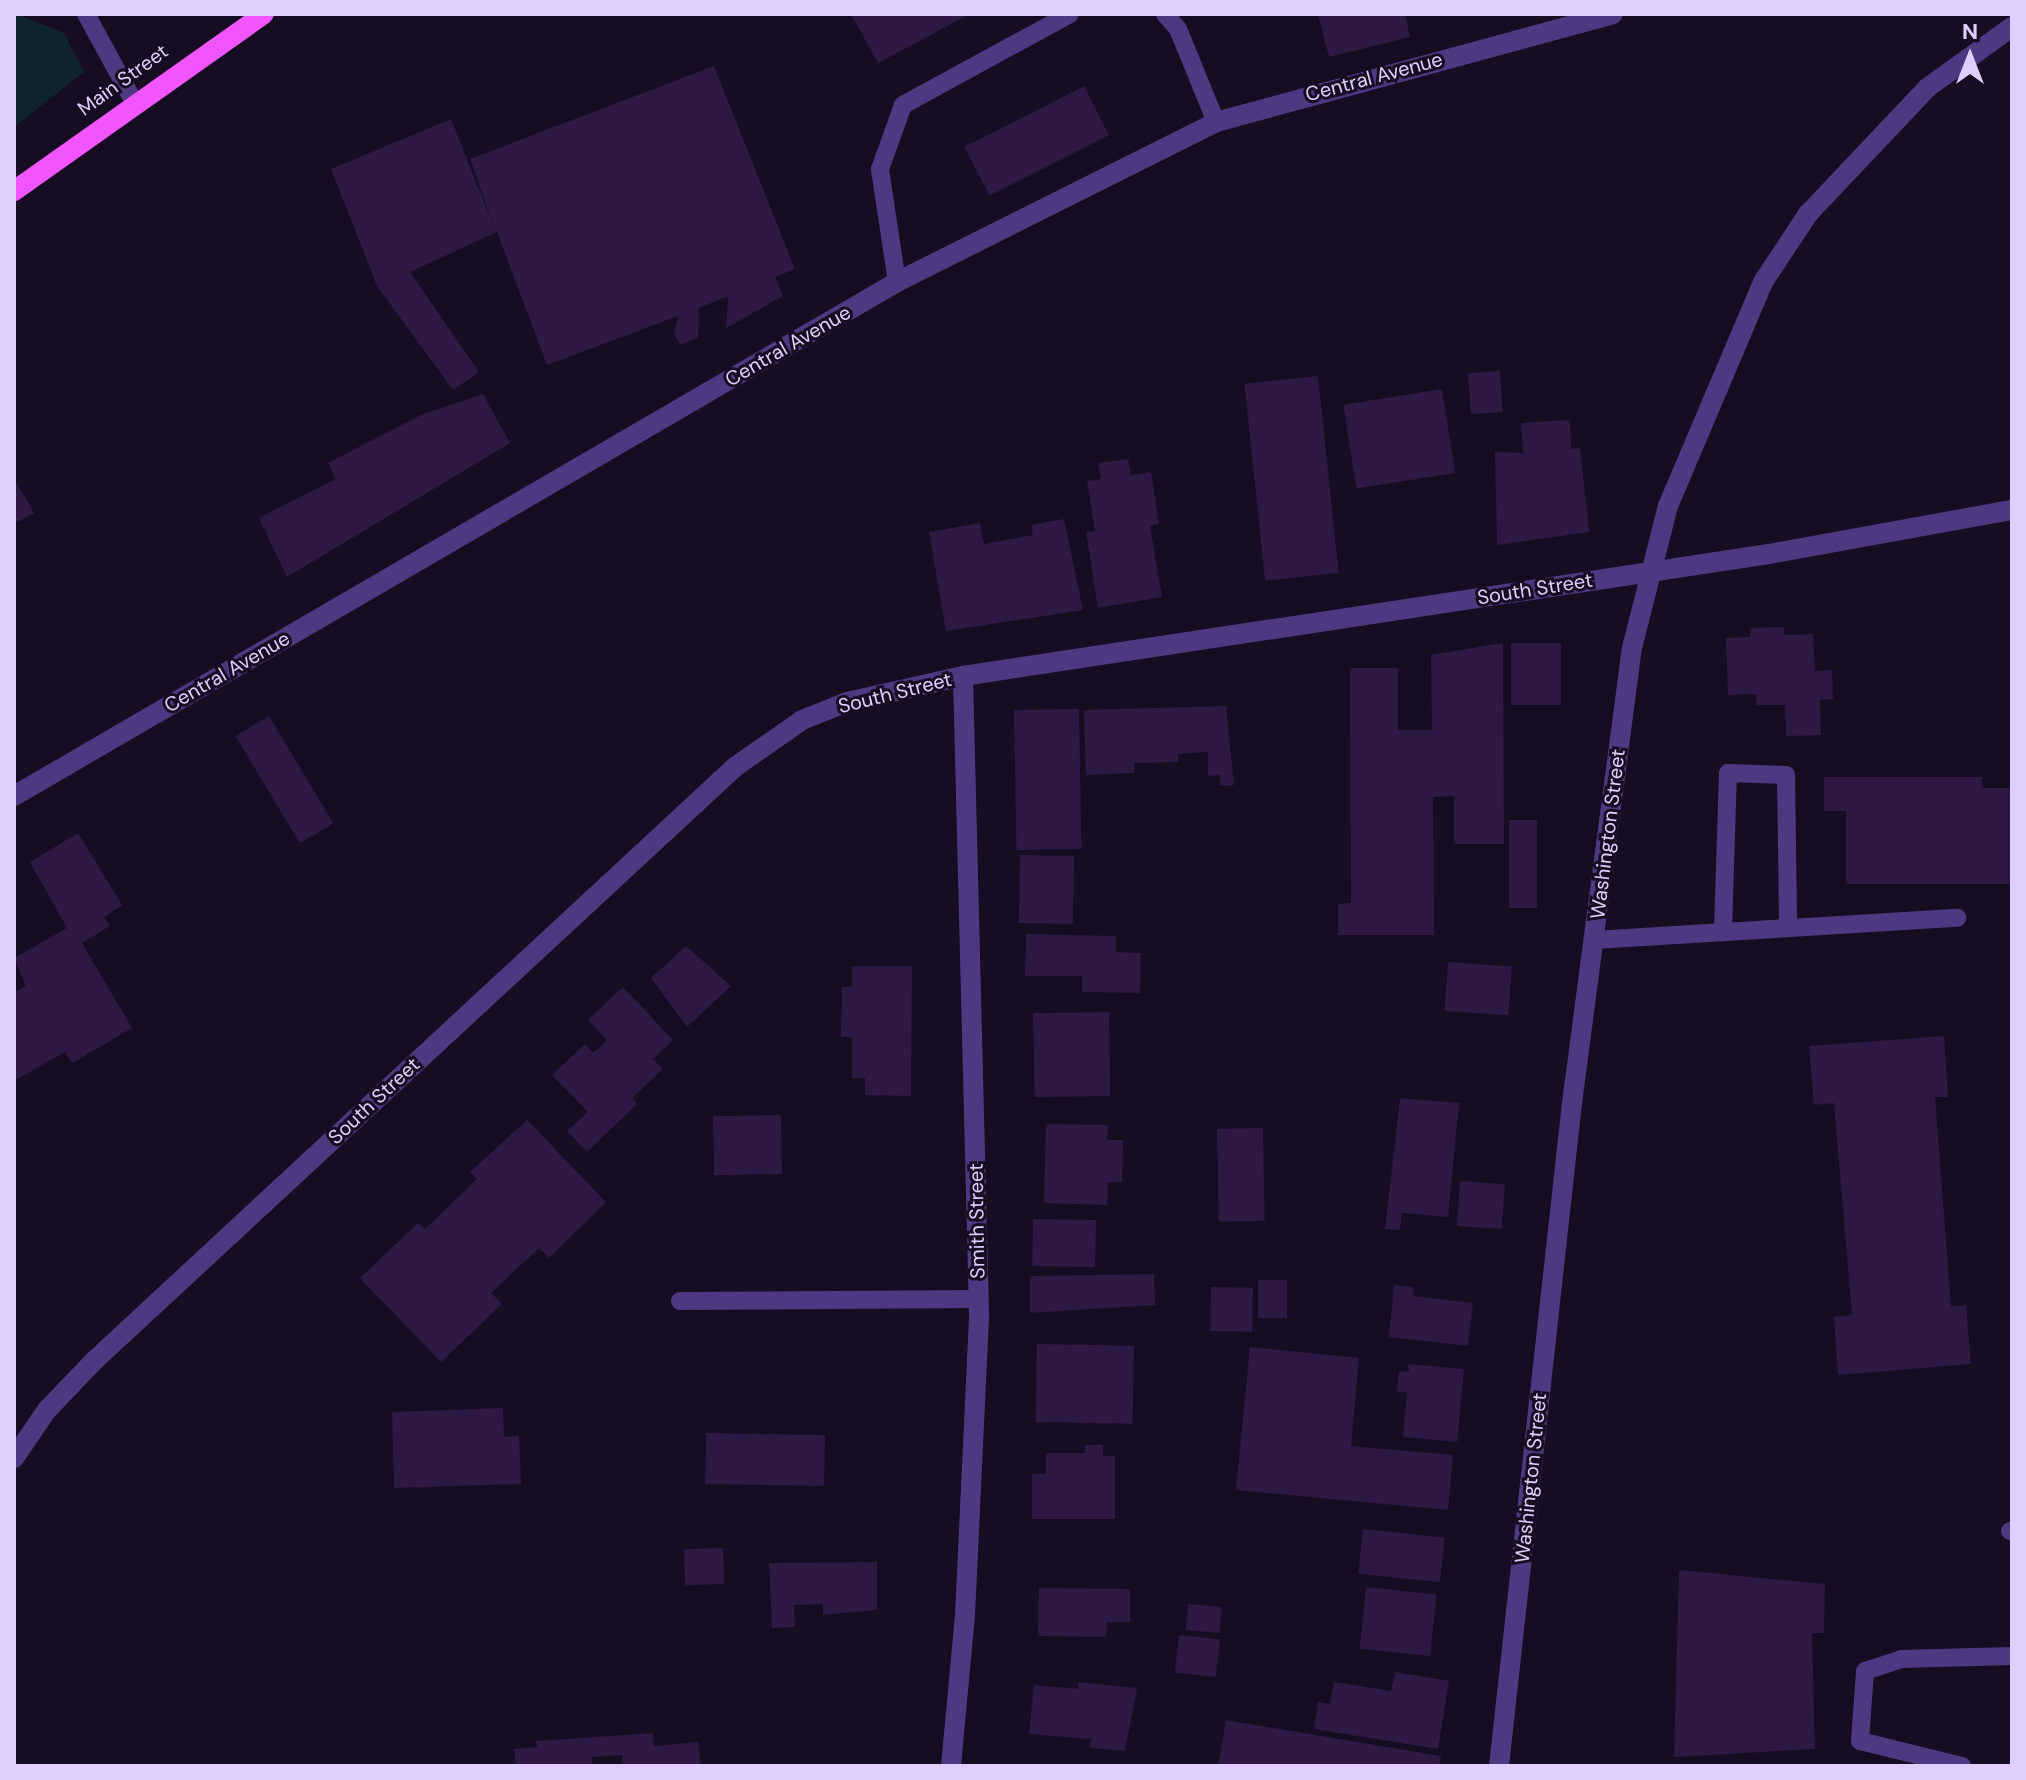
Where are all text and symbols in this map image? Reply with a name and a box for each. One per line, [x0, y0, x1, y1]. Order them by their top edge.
north arrow [1930, 16, 2010, 96]
text: N [1962, 17, 1978, 46]
street label: Main Street [73, 39, 173, 121]
street label: Central Avenue [1303, 47, 1445, 107]
street label: Central Avenue [721, 300, 855, 392]
street label: South Street [1476, 568, 1594, 610]
street label: Central Avenue [160, 626, 294, 718]
street label: South Street [836, 667, 954, 719]
street label: Washington Street [1586, 748, 1630, 920]
street label: South Street [323, 1053, 425, 1149]
street label: Smith Street [964, 1163, 990, 1279]
street label: Washington Street [1510, 1392, 1552, 1564]

